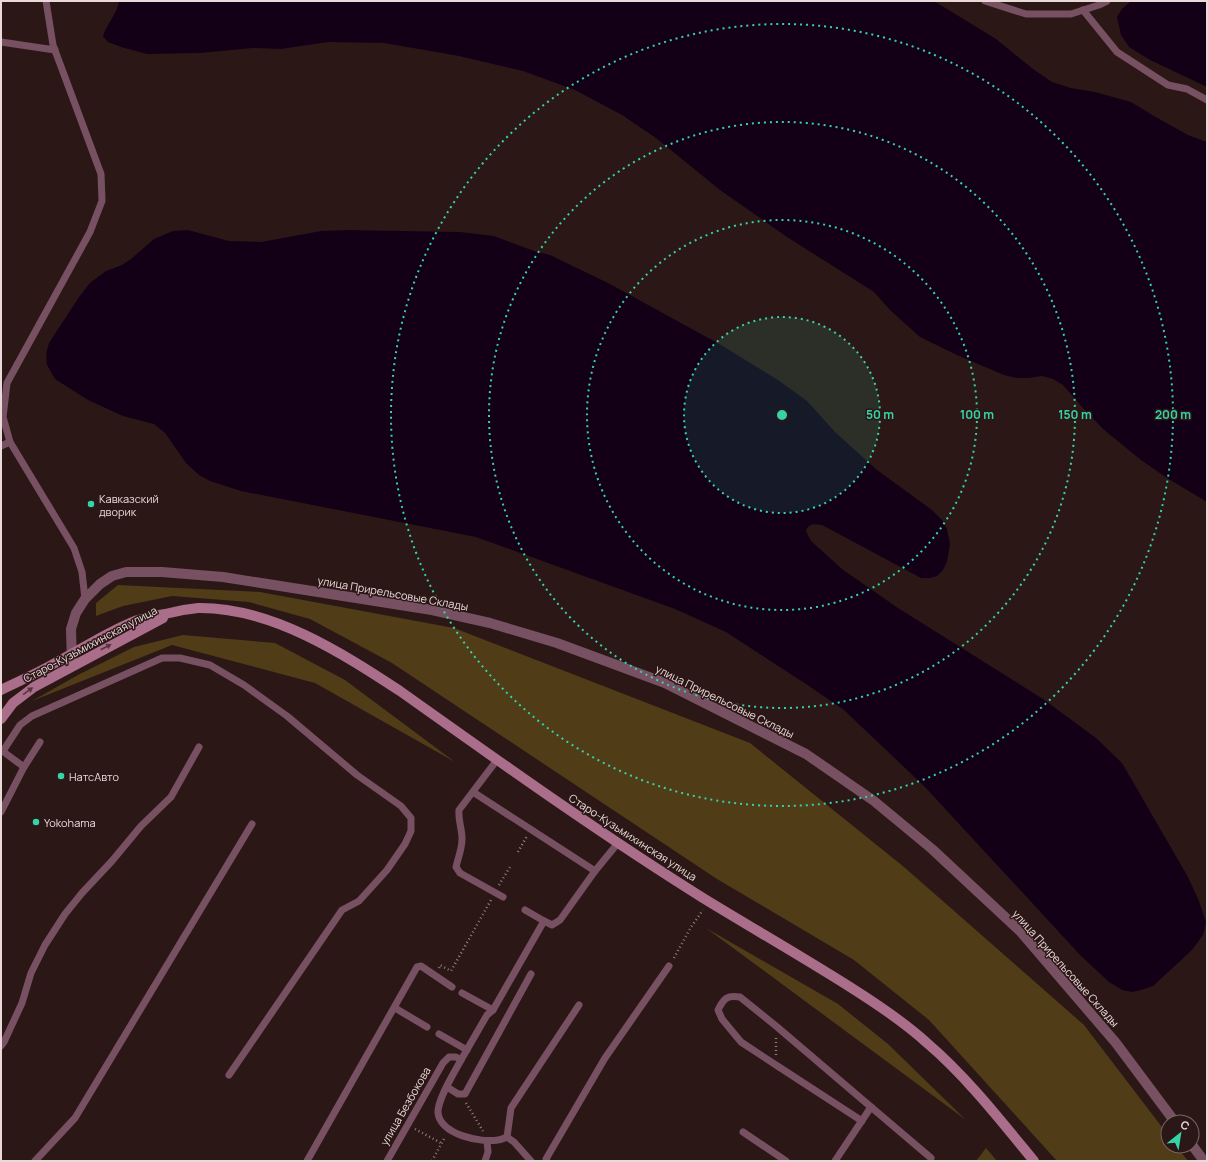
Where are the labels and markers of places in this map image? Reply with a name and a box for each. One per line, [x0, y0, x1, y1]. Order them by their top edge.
centre of rings [775, 408, 789, 422]
place label: Кавказский дворик [99, 491, 159, 519]
marker: Кавказский дворик [86, 499, 96, 509]
place label: НатсАвто [69, 769, 120, 784]
marker: НатсАвто [56, 771, 66, 781]
place label: Yokohama [44, 815, 96, 830]
marker: Yokohama [31, 817, 41, 827]

